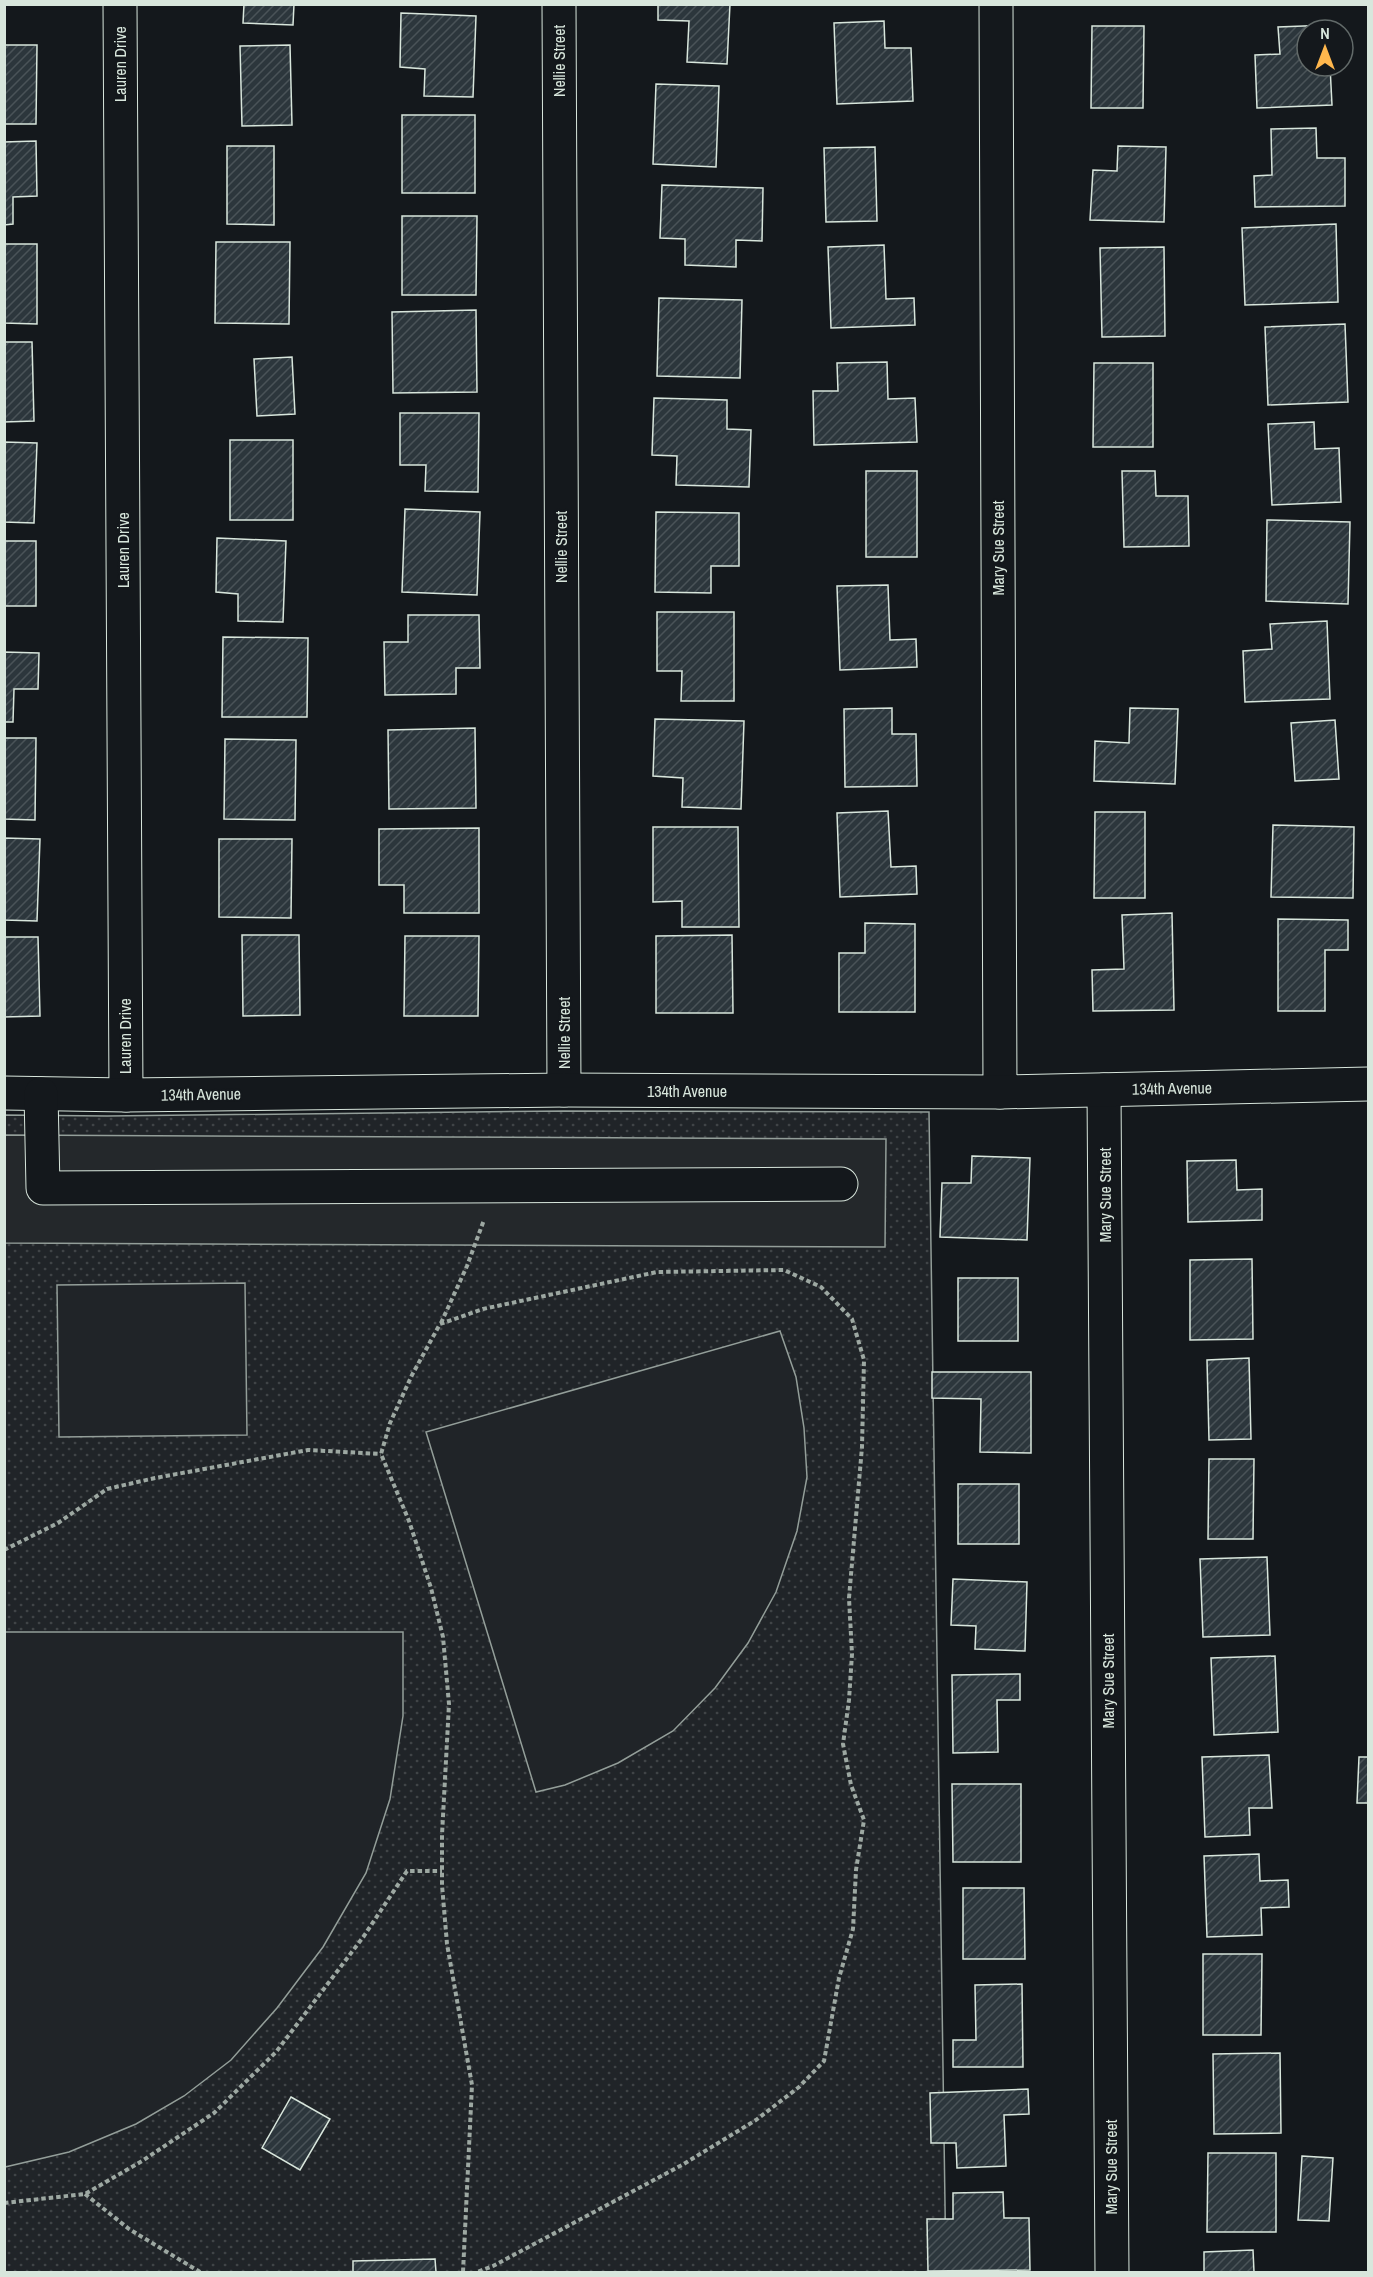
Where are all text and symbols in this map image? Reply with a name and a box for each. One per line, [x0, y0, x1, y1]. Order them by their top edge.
north arrow [1295, 18, 1355, 78]
text: N [1320, 22, 1330, 44]
street label: Nellie Street [548, 25, 570, 97]
street label: Lauren Drive [109, 26, 131, 102]
street label: Mary Sue Street [987, 500, 1009, 595]
street label: Nellie Street [550, 511, 572, 583]
street label: Lauren Drive [112, 512, 134, 588]
street label: Nellie Street [553, 997, 575, 1069]
street label: Lauren Drive [114, 998, 136, 1074]
street label: 134th Avenue [1132, 1076, 1212, 1100]
street label: 134th Avenue [647, 1080, 727, 1102]
street label: 134th Avenue [161, 1082, 241, 1106]
street label: Mary Sue Street [1094, 1147, 1116, 1242]
street label: Mary Sue Street [1097, 1633, 1119, 1728]
street label: Mary Sue Street [1100, 2119, 1122, 2214]

